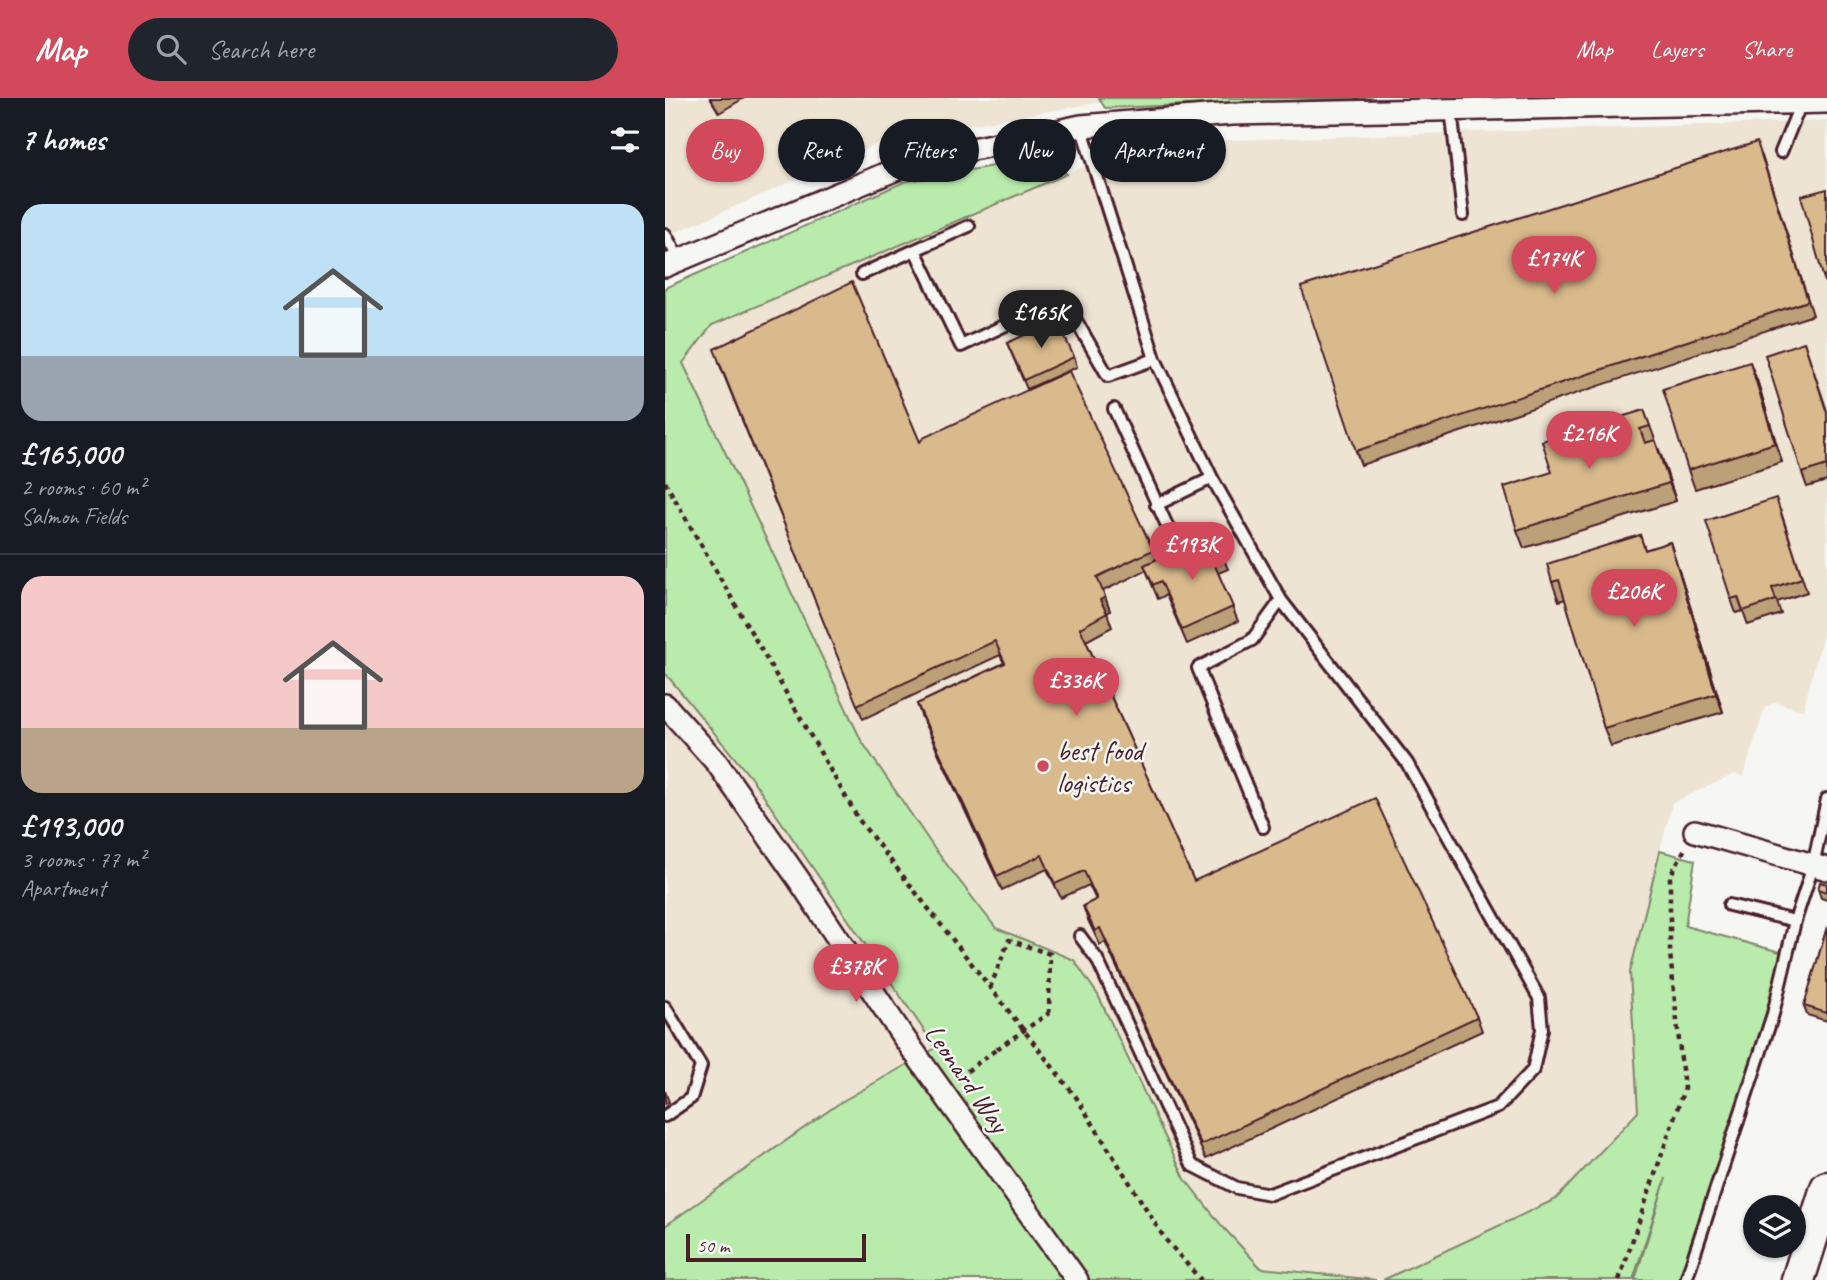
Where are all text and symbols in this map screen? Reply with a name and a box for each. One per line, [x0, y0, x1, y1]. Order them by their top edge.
search box [128, 18, 618, 81]
text: Map [35, 28, 86, 70]
icon: search [152, 30, 190, 68]
text: Search here [208, 33, 314, 66]
text: Map [1576, 34, 1613, 64]
text: Layers [1651, 34, 1704, 64]
text: Share [1742, 34, 1792, 64]
chip: Buy [686, 119, 764, 182]
chip: Rent [778, 119, 865, 182]
chip: Filters [879, 119, 979, 182]
chip: New [993, 119, 1076, 182]
chip: Apartment [1090, 119, 1226, 182]
text: 7 homes [21, 121, 106, 159]
icon: filters [606, 121, 644, 159]
pin: £174K [1505, 236, 1603, 296]
text: £174K [1528, 244, 1581, 273]
icon: home [270, 250, 396, 376]
pin: £165K [992, 290, 1090, 350]
text: £165K [1014, 298, 1068, 327]
pin: £216K [1540, 412, 1638, 471]
text: £216K [1562, 419, 1616, 448]
text: £165,000 [21, 435, 122, 473]
text: 2 rooms · 60 m² [21, 473, 145, 502]
text: Salmon Fields [21, 502, 127, 531]
pin: £193K [1143, 522, 1241, 582]
text: £193K [1166, 530, 1218, 559]
pin: £206K [1585, 570, 1683, 629]
text: £206K [1607, 577, 1661, 606]
icon: home [270, 622, 396, 748]
pin: £336K [1027, 658, 1125, 718]
text: £336K [1049, 666, 1103, 695]
place label: best food logistics [1057, 733, 1147, 800]
marker: best food logistics [1035, 758, 1051, 774]
text: £193,000 [21, 807, 121, 845]
text: 3 rooms · 77 m² [21, 845, 145, 874]
text: Apartment [21, 874, 106, 903]
pin: £378K [807, 944, 905, 1004]
text: £378K [830, 952, 883, 981]
street label: Leonard Way [917, 1017, 1018, 1141]
map controls [1743, 1195, 1806, 1258]
button: layers [1743, 1195, 1806, 1258]
scale bar [686, 1231, 866, 1263]
text: 50 m [697, 1234, 729, 1258]

